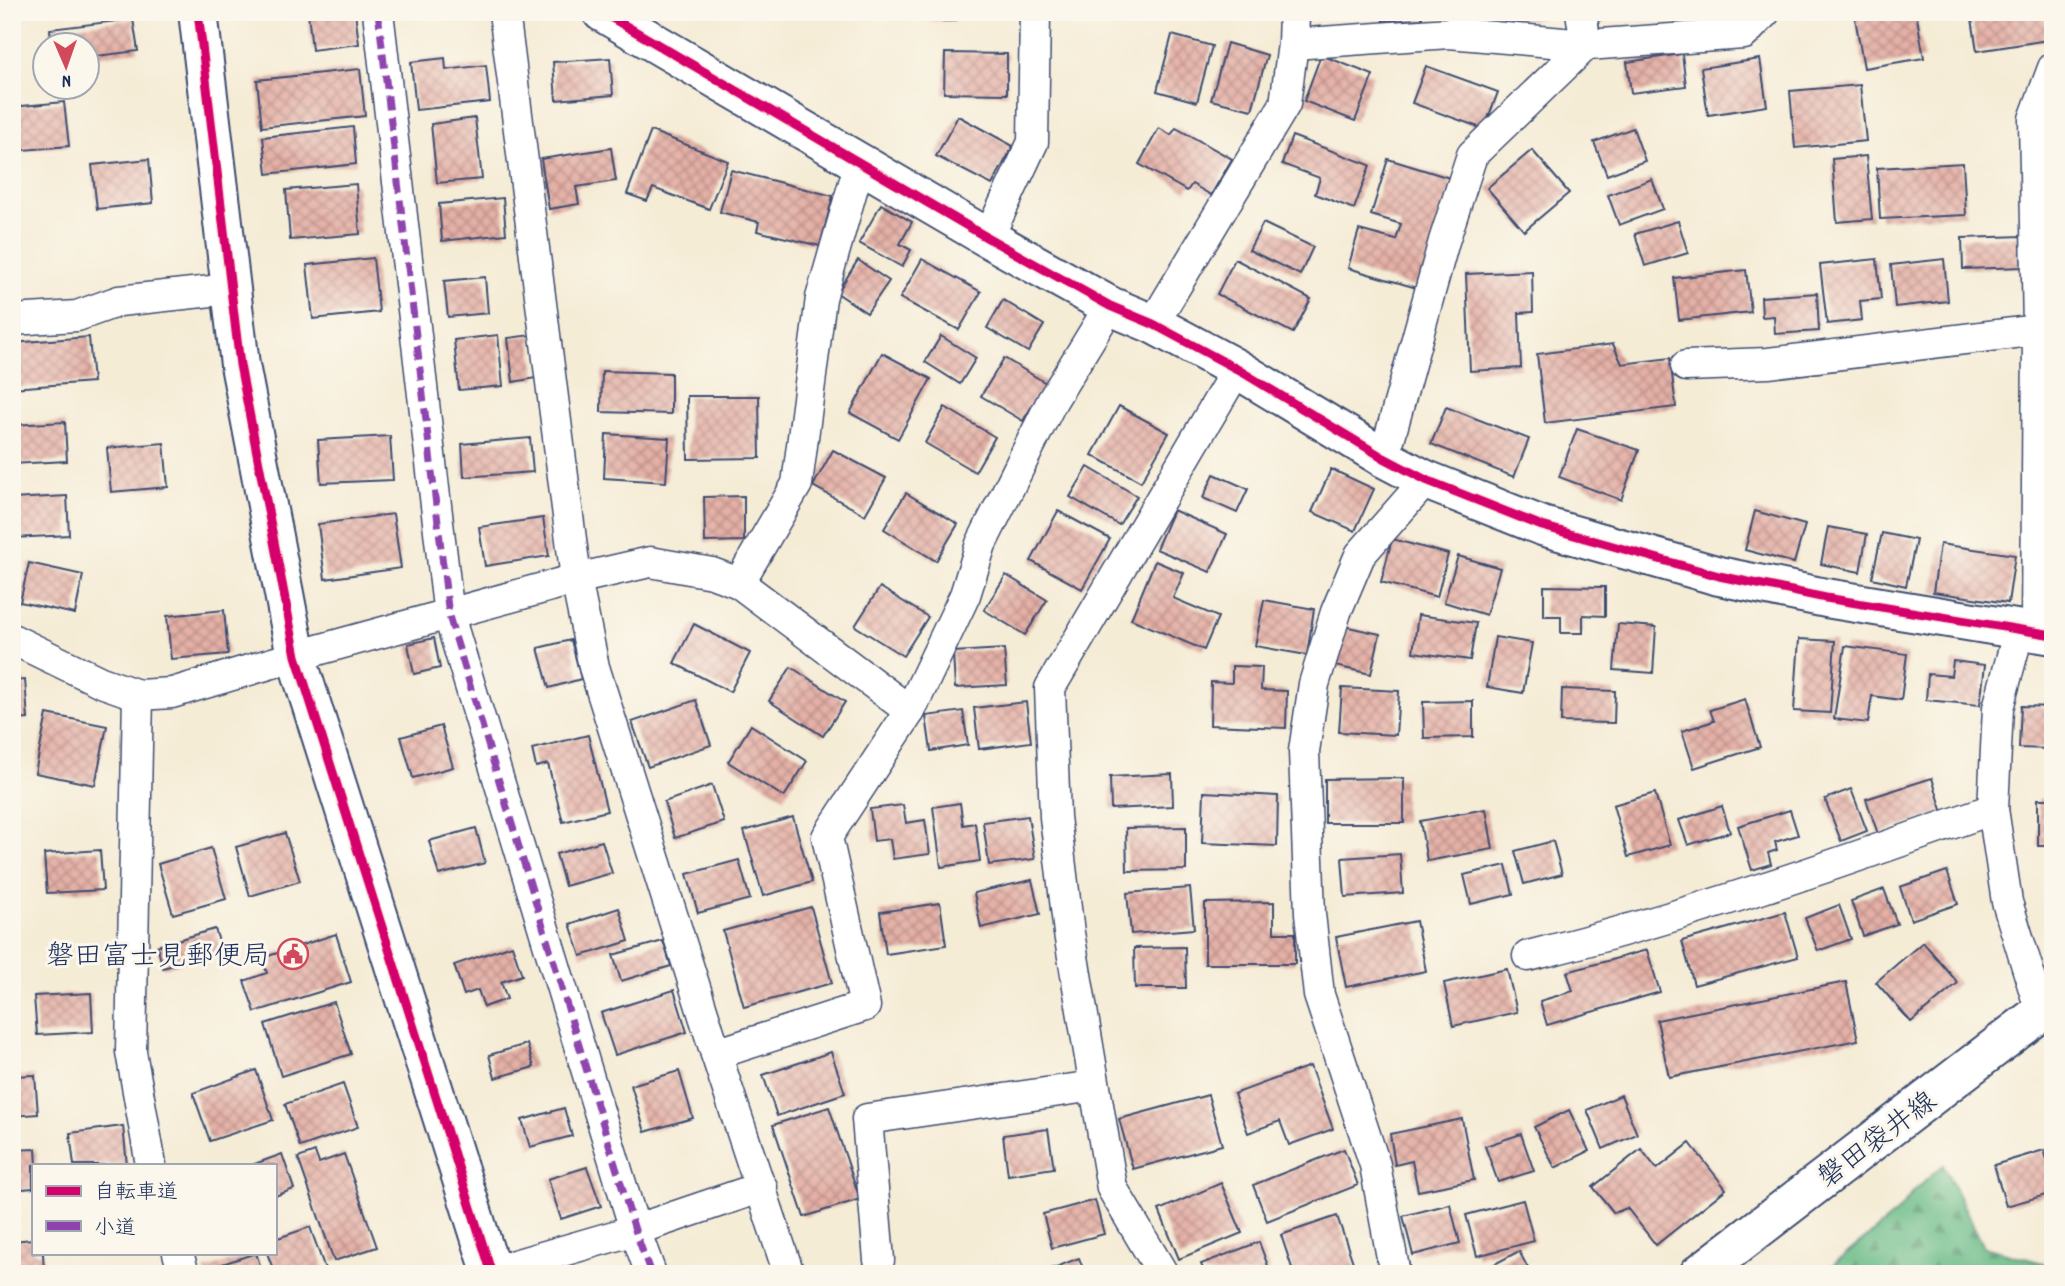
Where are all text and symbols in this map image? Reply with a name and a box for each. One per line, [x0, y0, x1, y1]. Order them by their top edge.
north arrow [32, 32, 102, 102]
text: N [61, 66, 72, 93]
public building icon: 磐田富士見郵便局 [276, 937, 310, 971]
place label: 磐田富士見郵便局 [46, 939, 270, 979]
street label: 磐田袋井線 [1811, 1084, 1947, 1200]
legend [32, 1164, 276, 1254]
text: 自転車道 [94, 1179, 178, 1209]
text: 小道 [94, 1215, 136, 1245]

